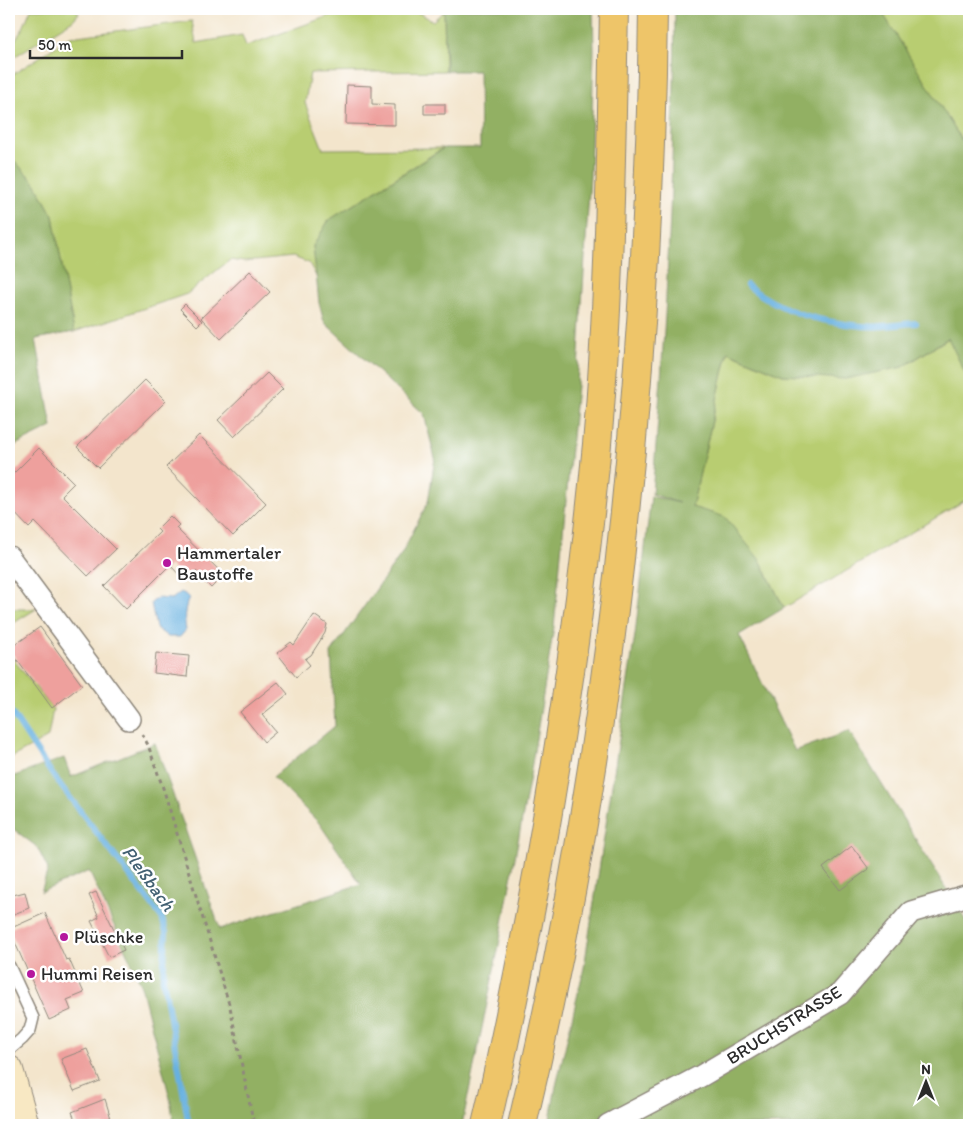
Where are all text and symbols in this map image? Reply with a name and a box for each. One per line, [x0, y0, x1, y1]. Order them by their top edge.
scale bar [30, 28, 182, 60]
text: 50 m [38, 36, 71, 54]
place label: Hammertaler Baustoffe [177, 542, 282, 585]
marker: Hammertaler Baustoffe [161, 557, 173, 569]
water label: Pleßbach [117, 841, 180, 916]
place label: Plüschke [74, 926, 143, 948]
marker: Plüschke [58, 931, 70, 943]
place label: Hummi Reisen [41, 963, 153, 985]
marker: Hummi Reisen [25, 968, 37, 980]
street label: BRUCHSTRASSE [722, 981, 846, 1069]
north arrow [900, 1056, 950, 1106]
text: N [921, 1061, 931, 1078]

